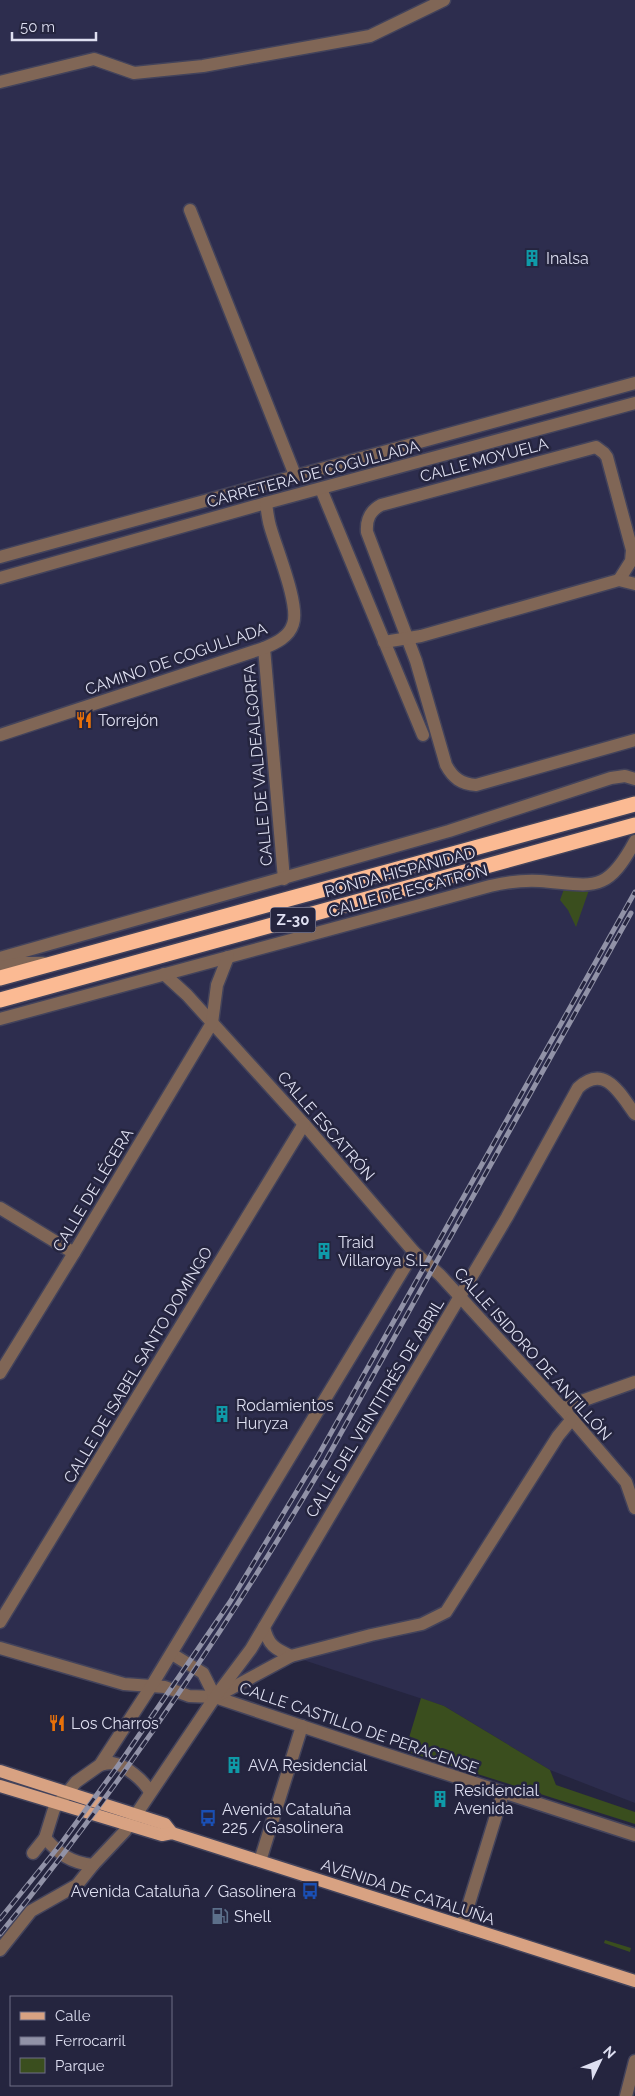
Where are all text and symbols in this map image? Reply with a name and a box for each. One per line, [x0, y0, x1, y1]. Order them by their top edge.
scale bar [12, 10, 96, 42]
text: 50 m [20, 18, 55, 36]
building icon: Inalsa [522, 248, 542, 268]
place label: Inalsa [546, 249, 589, 268]
street label: CALLE MOYUELA [418, 434, 550, 486]
street label: CARRETERA DE COGULLADA [204, 436, 422, 512]
street label: CAMINO DE COGULLADA [83, 619, 270, 699]
street label: CALLE DE VALDEALGORFA [240, 663, 276, 867]
restaurant icon: Torrejón [74, 710, 94, 730]
place label: Torrejón [98, 711, 158, 730]
street label: RONDA HISPANIDAD [323, 843, 477, 901]
street label: CALLE DE ESCATRÓN [326, 860, 490, 921]
road number: Z-30 [270, 908, 316, 932]
street label: CALLE ESCATRÓN [273, 1067, 379, 1185]
street label: CALLE DE LÉCERA [48, 1124, 137, 1255]
place label: Traid Villaroya S.L [338, 1233, 428, 1270]
building icon: Traid Villaroya S.L [314, 1241, 334, 1261]
street label: CALLE DE ISABEL SANTO DOMINGO [60, 1243, 216, 1487]
street label: CALLE ISIDORO DE ANTILLÓN [450, 1263, 616, 1444]
street label: CALLE DEL VEINTITRÉS DE ABRIL [301, 1294, 448, 1521]
place label: Rodamientos Huryza [236, 1396, 334, 1433]
building icon: Rodamientos Huryza [212, 1404, 232, 1424]
street label: CALLE CASTILLO DE PERACENSE [237, 1678, 481, 1778]
restaurant icon: Los Charros [47, 1713, 67, 1733]
place label: Los Charros [71, 1714, 159, 1733]
building icon: AVA Residencial [224, 1755, 244, 1775]
place label: AVA Residencial [248, 1756, 368, 1775]
place label: Residencial Avenida [454, 1781, 539, 1818]
building icon: Residencial Avenida [430, 1789, 450, 1809]
place label: Avenida Cataluña 225 / Gasolinera [222, 1800, 351, 1837]
bus stop icon: Avenida Cataluña 225 / Gasolinera [198, 1808, 218, 1828]
street label: AVENIDA DE CATALUÑA [319, 1854, 498, 1929]
bus stop icon: Avenida Cataluña / Gasolinera [300, 1881, 320, 1901]
place label: Avenida Cataluña / Gasolinera [71, 1882, 296, 1901]
fuel station icon: Shell [210, 1906, 230, 1926]
place label: Shell [234, 1907, 272, 1926]
legend [10, 1996, 172, 2086]
text: Calle [55, 2007, 91, 2025]
text: Ferrocarril [55, 2032, 127, 2050]
north arrow [575, 2036, 625, 2086]
text: N [600, 2043, 619, 2061]
text: Parque [55, 2057, 105, 2075]

